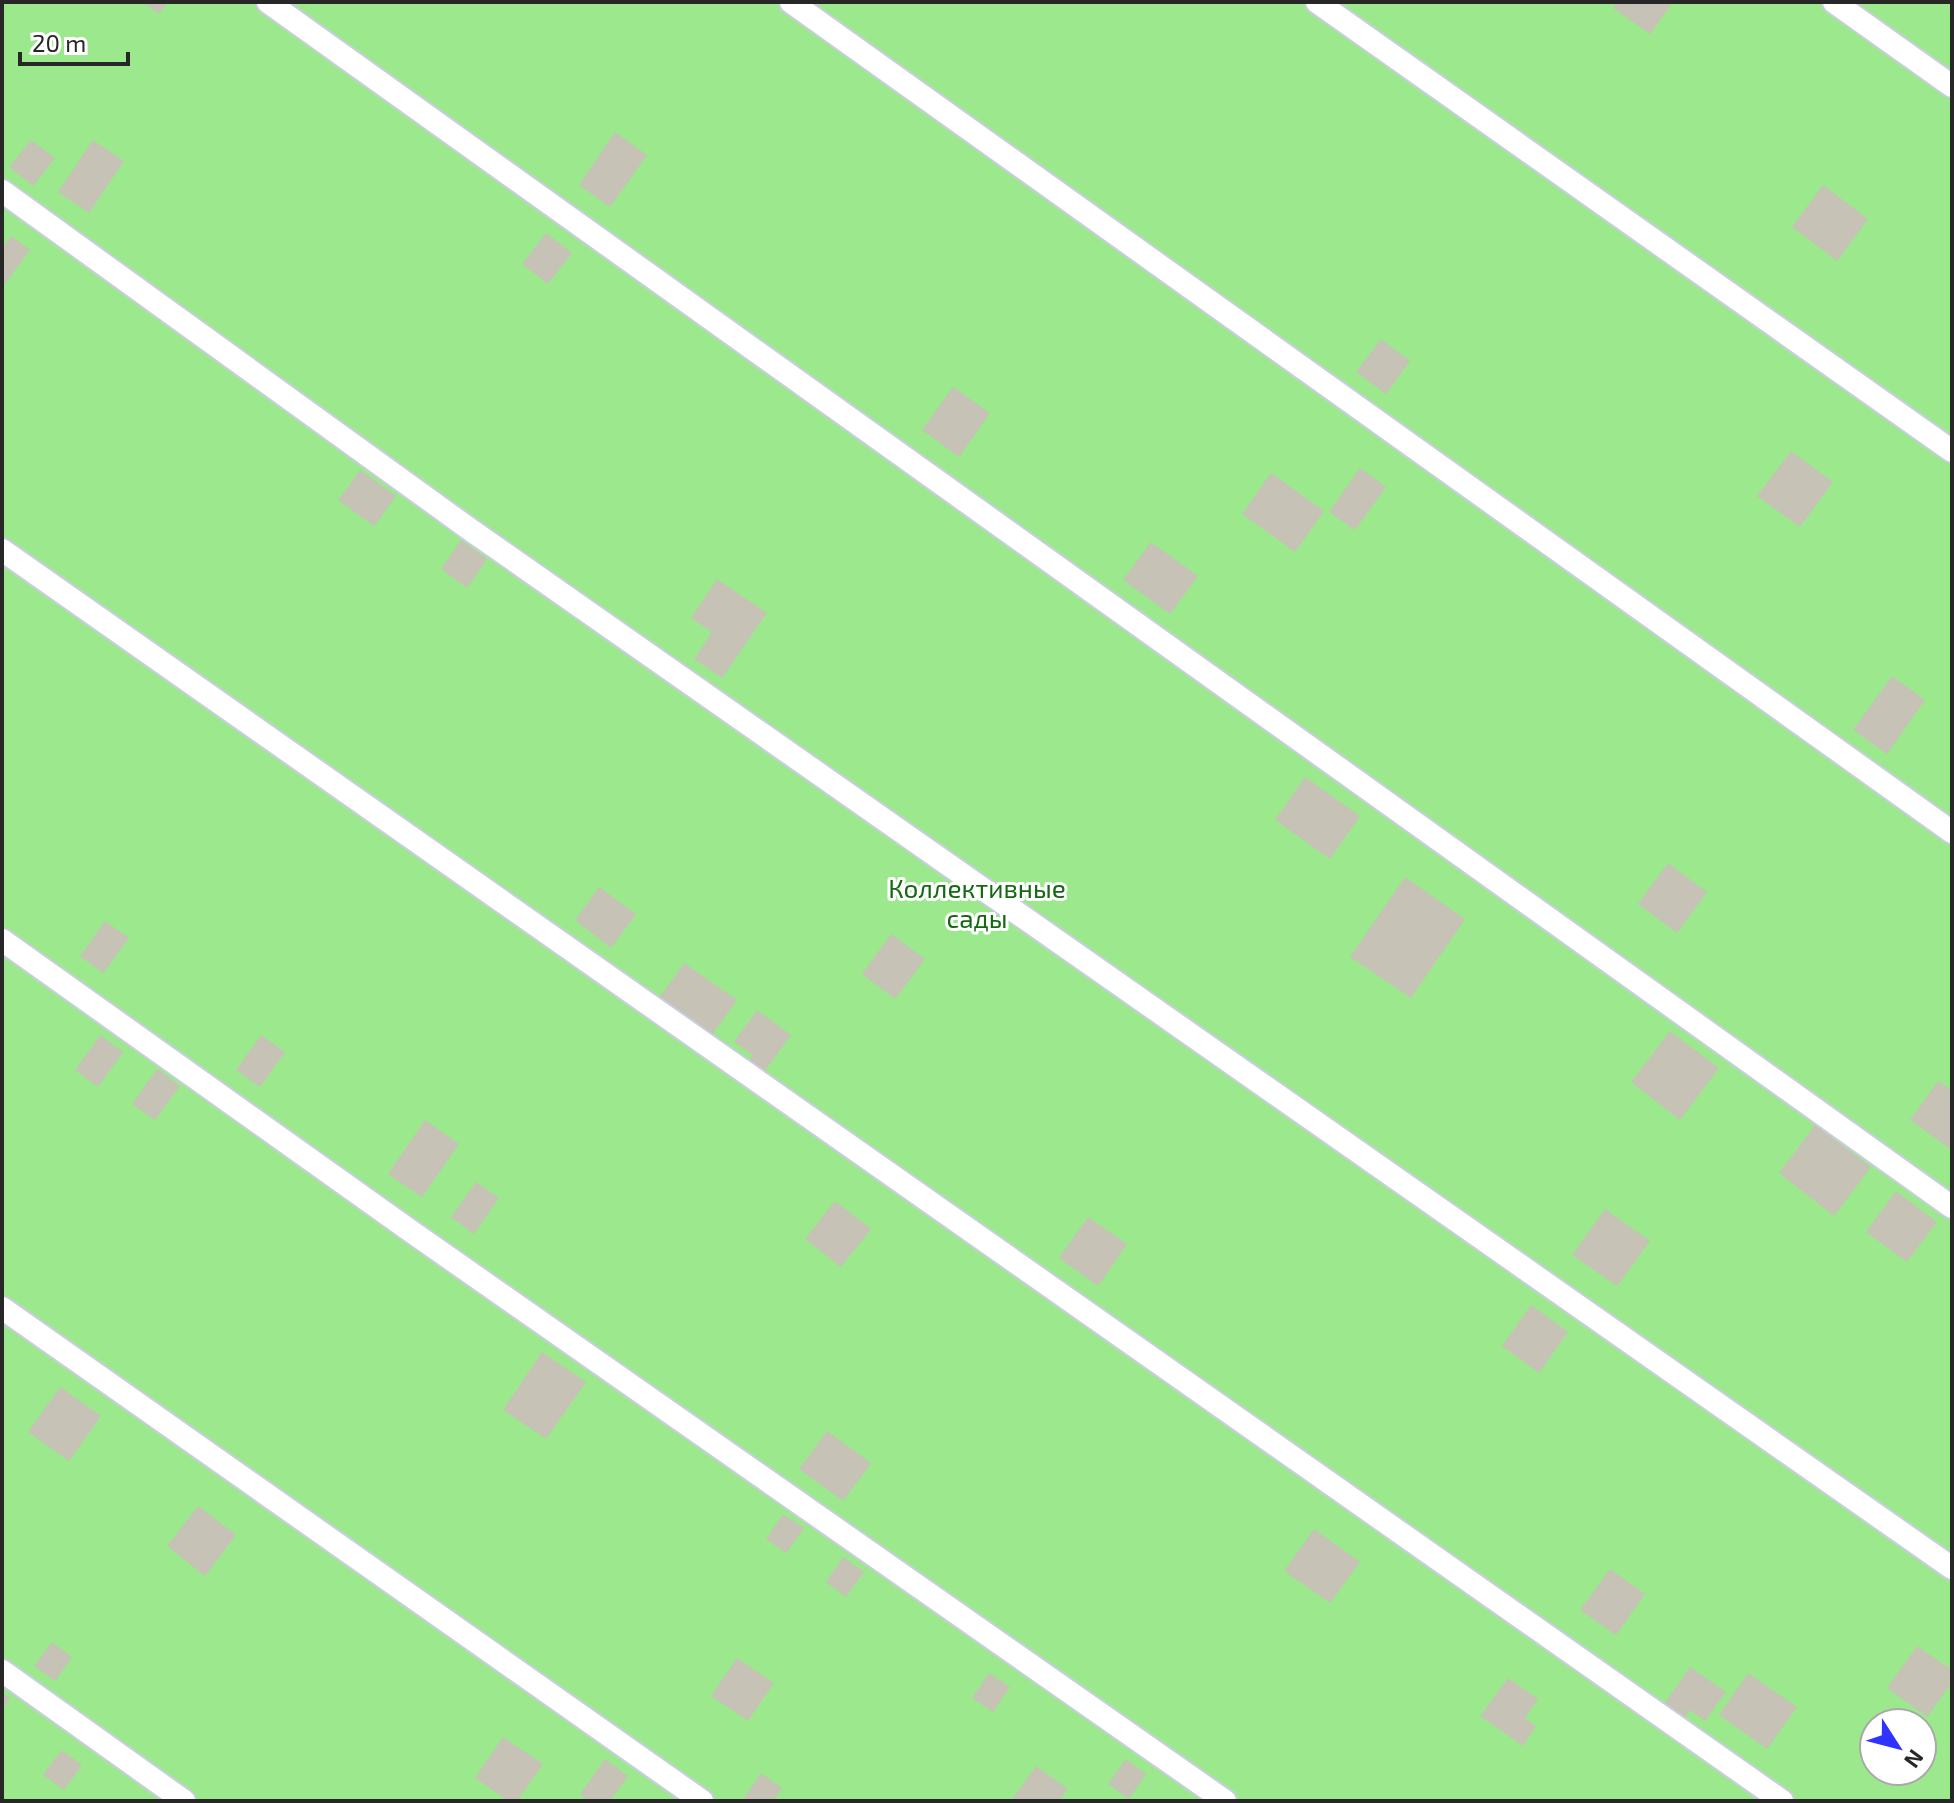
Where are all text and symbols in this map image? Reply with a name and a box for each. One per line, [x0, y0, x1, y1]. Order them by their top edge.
scale bar [20, 16, 128, 66]
text: 20 m [32, 28, 86, 57]
park label: Коллективные сады [888, 872, 1066, 933]
north arrow [1858, 1707, 1938, 1787]
text: N [1900, 1745, 1930, 1773]

